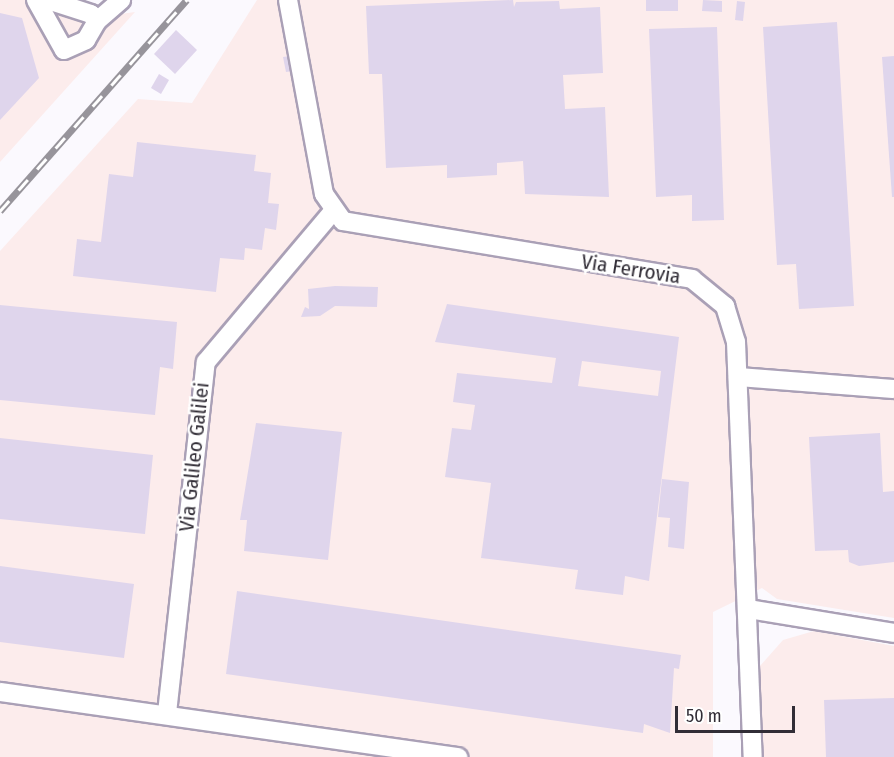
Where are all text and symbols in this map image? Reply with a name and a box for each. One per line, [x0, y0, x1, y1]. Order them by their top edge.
street label: Via Ferrovia [580, 249, 682, 289]
street label: Via Galileo Galilei [174, 381, 214, 533]
scale bar [678, 694, 798, 732]
text: 50 m [686, 705, 722, 727]

